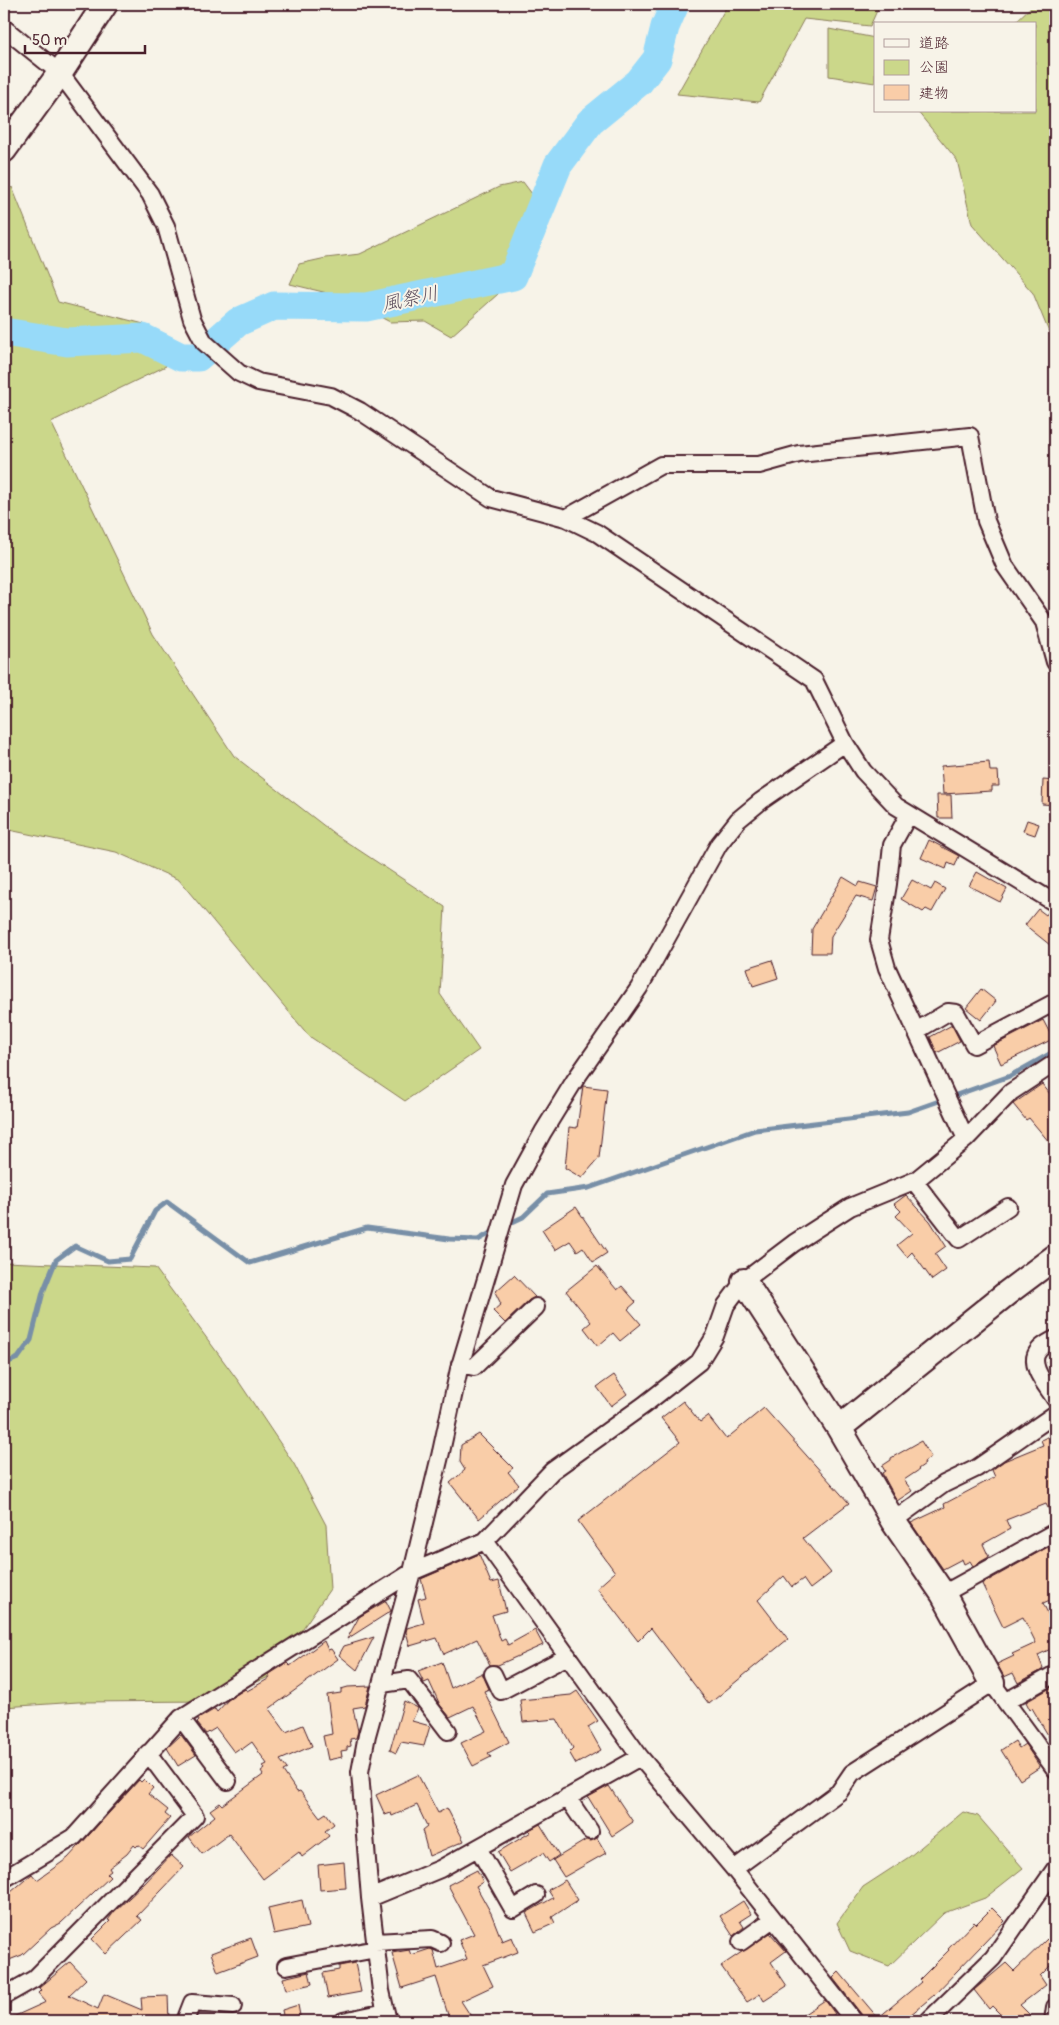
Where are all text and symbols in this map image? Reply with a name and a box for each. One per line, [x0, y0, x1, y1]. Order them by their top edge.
scale bar [25, 22, 145, 54]
legend [874, 22, 1036, 112]
text: 50 m [32, 31, 67, 50]
text: 道路 [919, 34, 949, 53]
text: 公園 [919, 58, 949, 77]
text: 建物 [919, 84, 949, 103]
water label: 風祭川 [380, 281, 441, 317]

